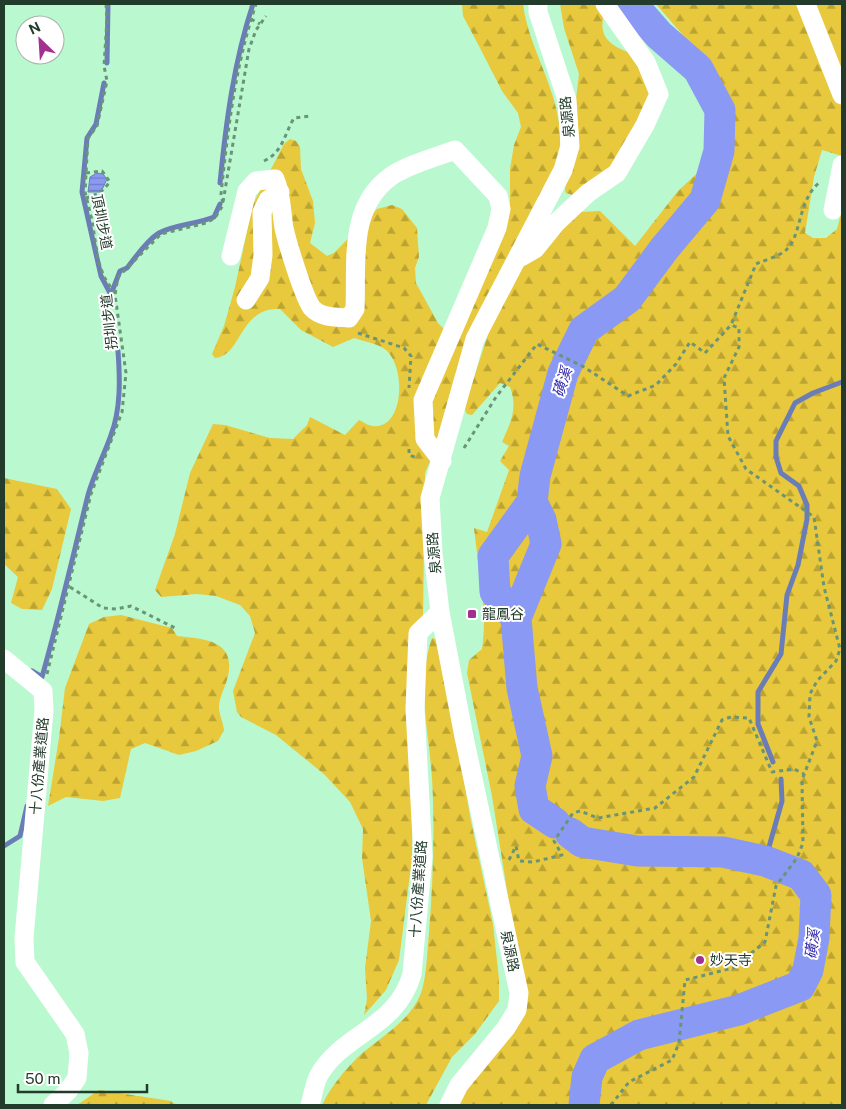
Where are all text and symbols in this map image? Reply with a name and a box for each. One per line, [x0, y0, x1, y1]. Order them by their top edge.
north arrow [15, 15, 65, 65]
text: N [26, 19, 43, 38]
street label: 泉源路 [557, 95, 577, 139]
street label: 頂圳步道 [89, 193, 115, 251]
street label: 拐圳步道 [98, 293, 120, 351]
water label: 磺溪 [549, 363, 575, 399]
street label: 泉源路 [424, 531, 444, 575]
place label: 龍鳳谷 [482, 606, 524, 622]
marker: 龍鳳谷 [466, 608, 478, 620]
street label: 十八份產業道路 [27, 716, 51, 816]
street label: 十八份產業道路 [407, 840, 429, 938]
water label: 磺溪 [802, 926, 823, 960]
street label: 泉源路 [498, 929, 522, 973]
place label: 妙天寺 [710, 952, 752, 968]
marker: 妙天寺 [694, 954, 706, 966]
scale bar [18, 1062, 146, 1094]
text: 50 m [25, 1070, 60, 1087]

